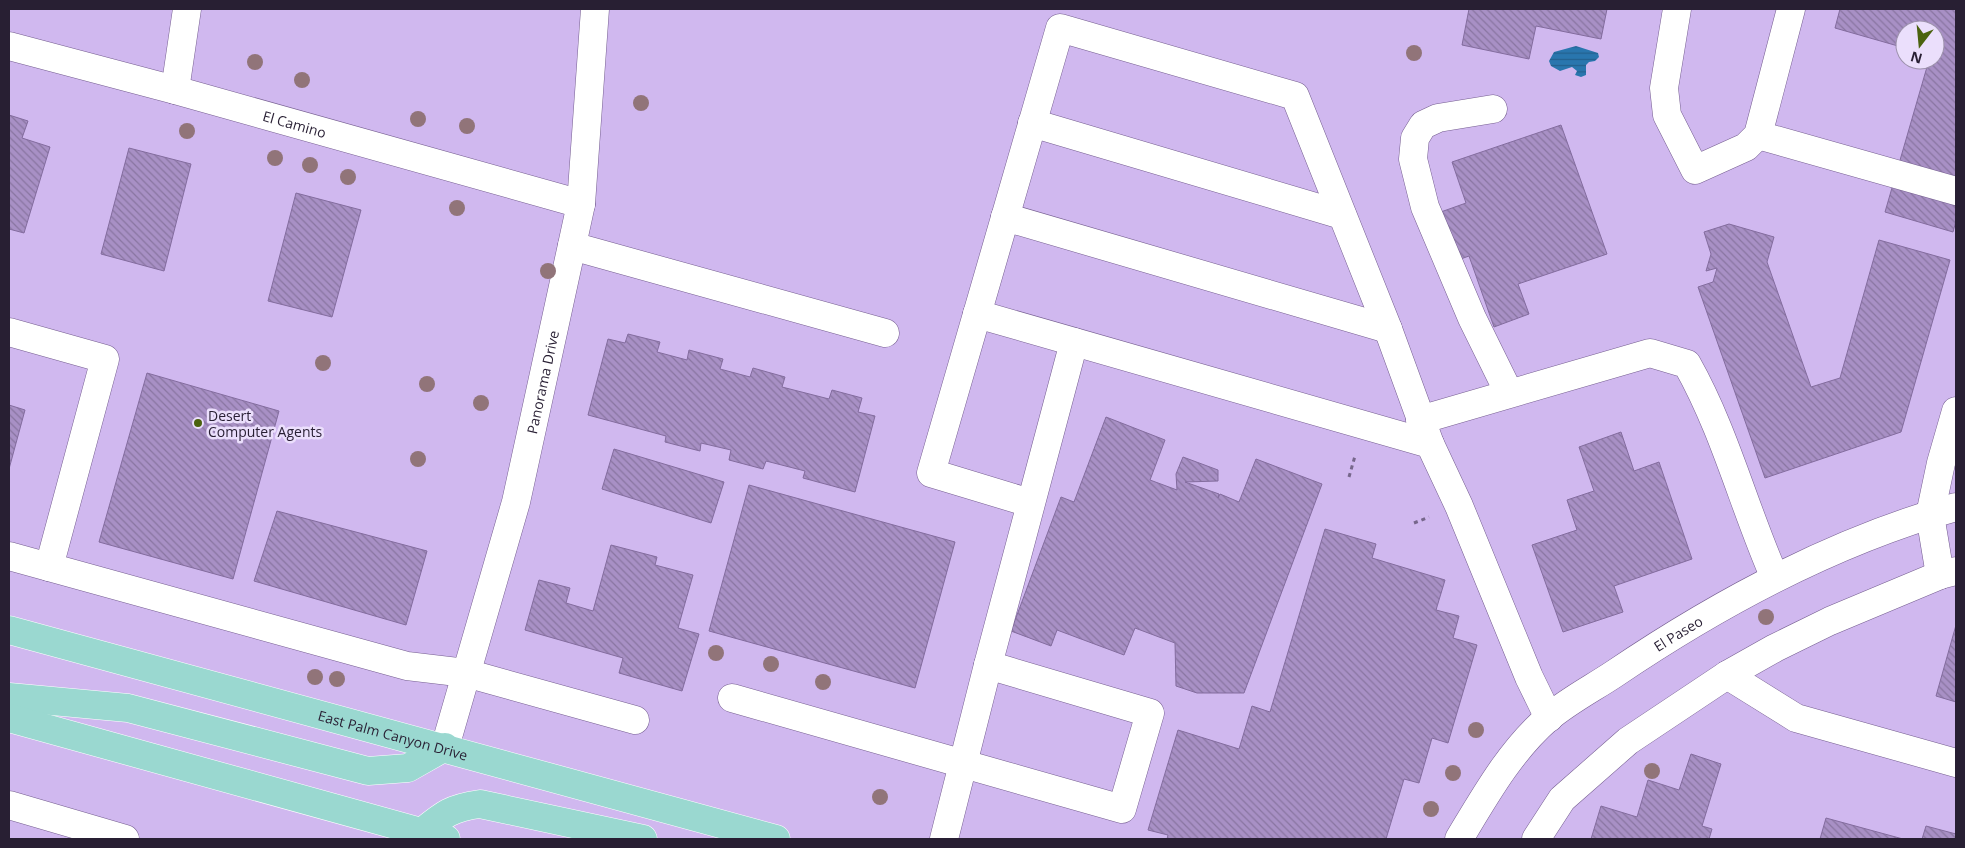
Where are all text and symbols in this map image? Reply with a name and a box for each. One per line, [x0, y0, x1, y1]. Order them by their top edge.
north arrow [1895, 20, 1945, 70]
text: N [1908, 47, 1924, 69]
street label: El Camino [261, 106, 329, 142]
street label: Panorama Drive [522, 328, 563, 435]
place label: Desert Computer Agents [208, 406, 322, 441]
marker: Desert Computer Agents [192, 417, 204, 429]
street label: El Paseo [1650, 611, 1706, 655]
street label: East Palm Canyon Drive [316, 705, 470, 764]

